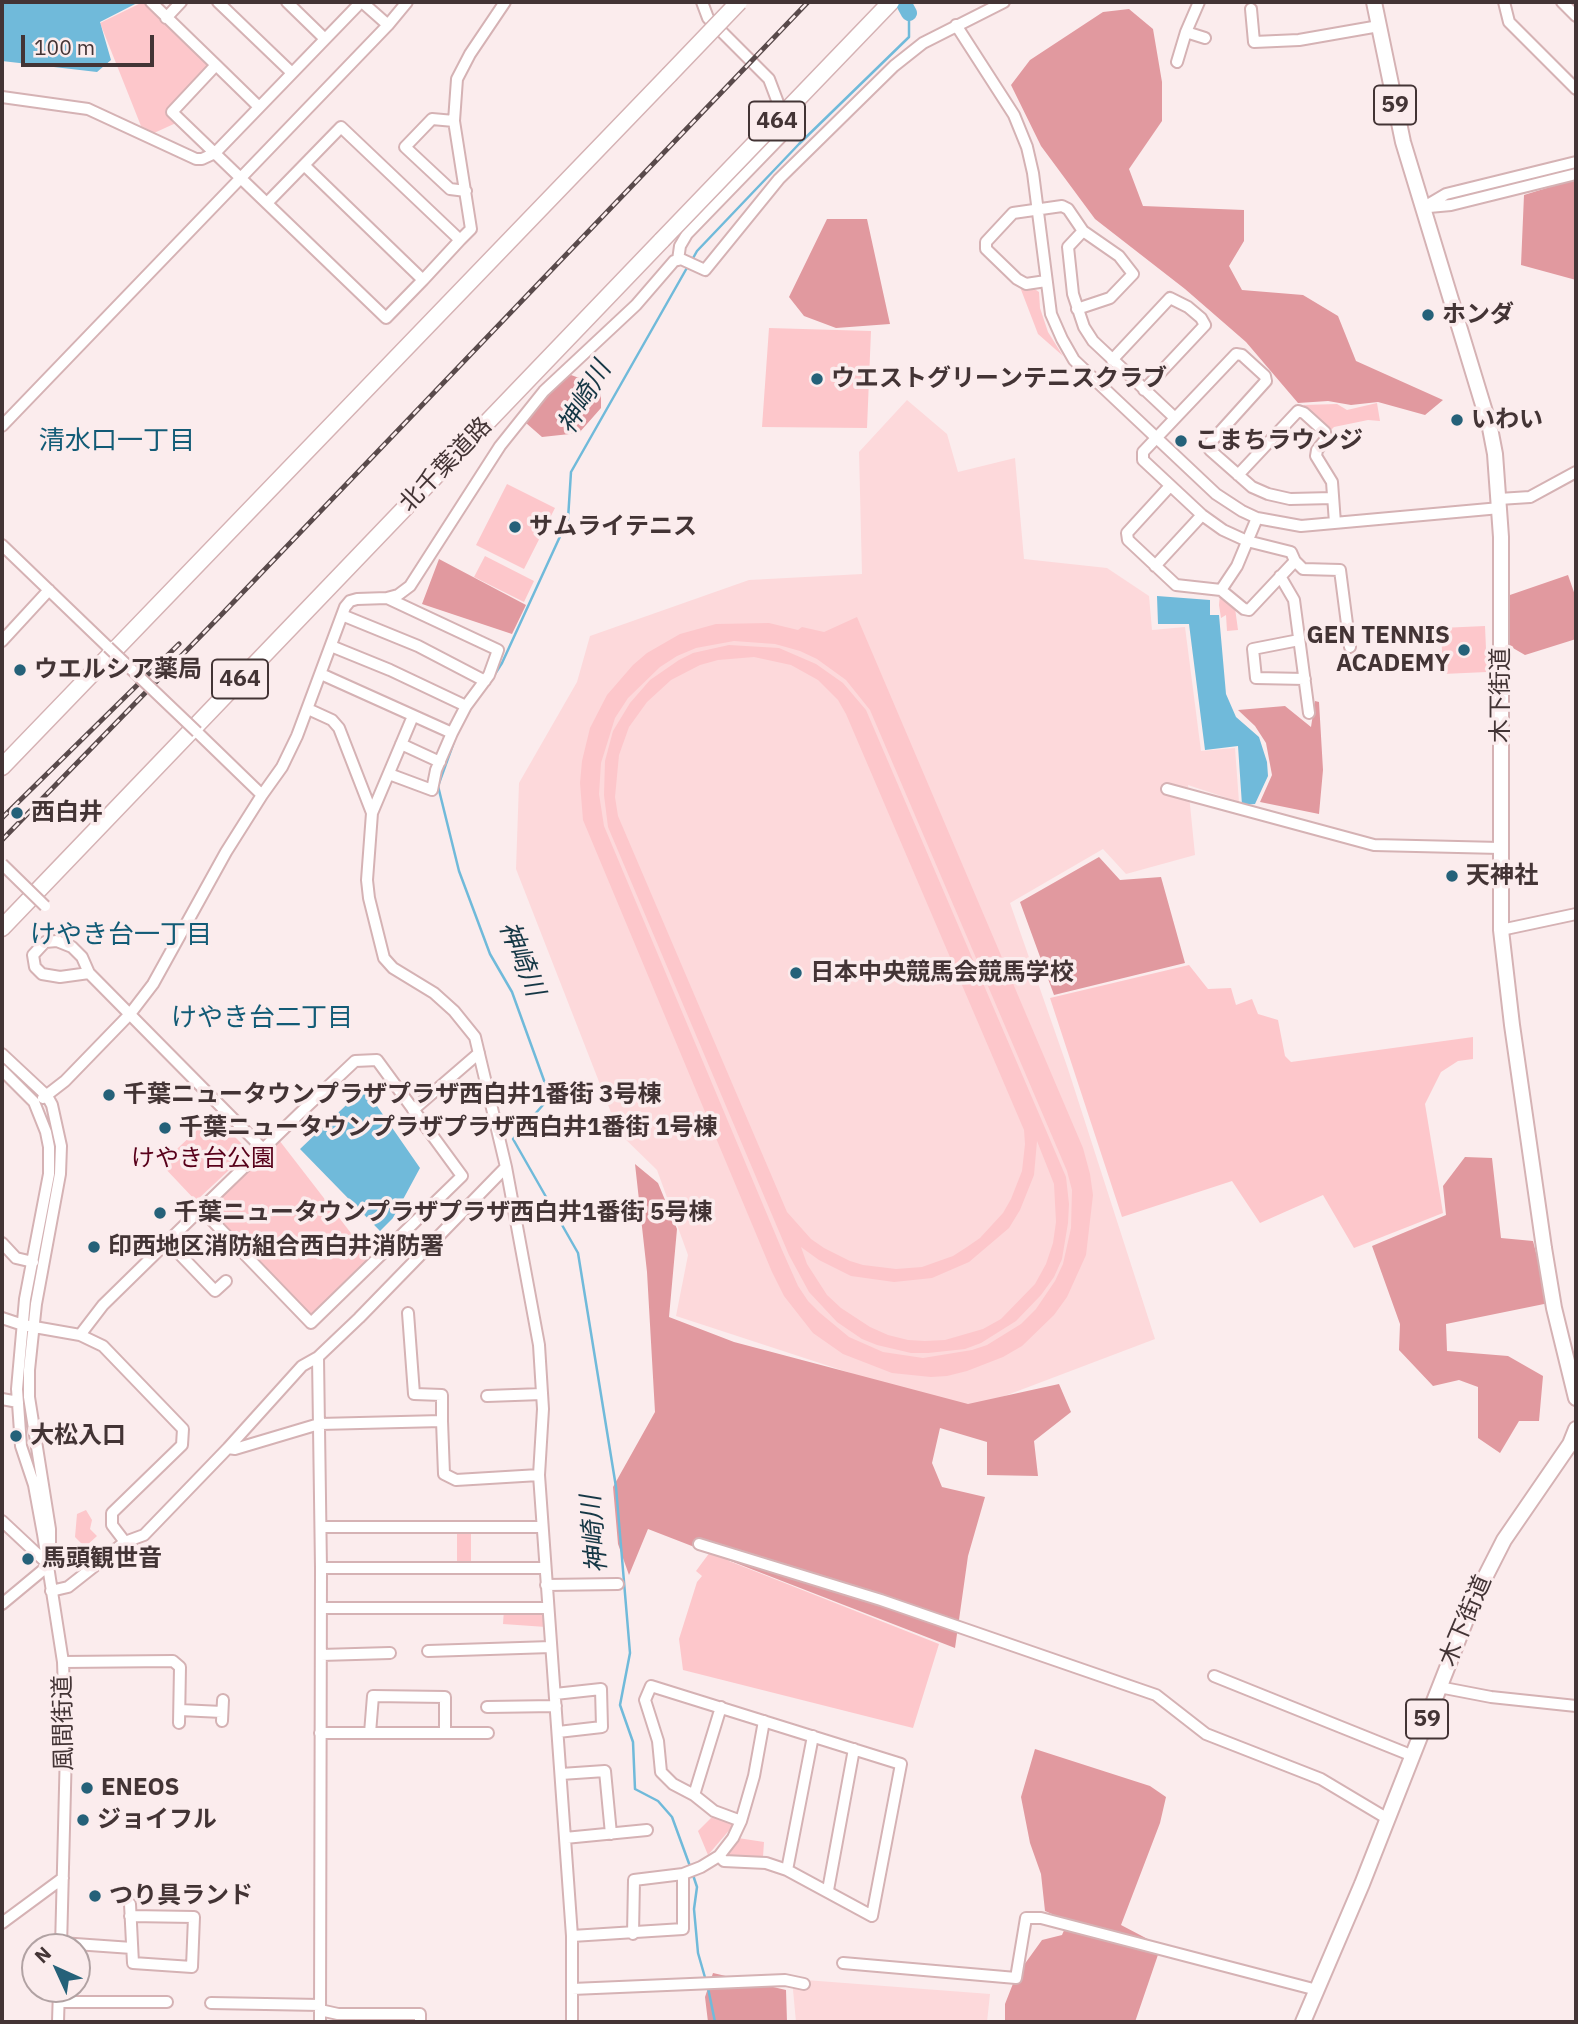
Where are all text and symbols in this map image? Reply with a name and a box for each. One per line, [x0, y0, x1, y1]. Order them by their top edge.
scale bar [24, 21, 158, 65]
text: 100 m [34, 33, 95, 61]
road number: 59 [1374, 86, 1416, 124]
road number: 464 [749, 102, 805, 140]
place label: ホンダ [1442, 301, 1514, 329]
marker: ホンダ [1420, 307, 1436, 323]
water label: 神崎川 [552, 356, 618, 440]
place label: ウエストグリーンテニスクラブ [831, 365, 1167, 393]
marker: ウエストグリーンテニスクラブ [809, 371, 825, 387]
place label: いわい [1471, 406, 1543, 434]
street label: 北千葉道路 [394, 412, 498, 518]
marker: いわい [1449, 412, 1465, 428]
district label: 清水口一丁目 [39, 425, 195, 457]
place label: こまちラウンジ [1195, 427, 1363, 455]
marker: こまちラウンジ [1173, 433, 1189, 449]
place label: サムライテニス [529, 513, 697, 541]
marker: サムライテニス [507, 519, 523, 535]
place label: GEN TENNIS ACADEMY [1306, 622, 1450, 678]
marker: GEN TENNIS ACADEMY [1456, 642, 1472, 658]
street label: 木下街道 [1487, 647, 1515, 743]
place label: ウエルシア薬局 [34, 656, 202, 684]
road number: 464 [212, 660, 268, 698]
marker: ウエルシア薬局 [12, 662, 28, 678]
place label: 西白井 [31, 799, 103, 827]
marker: 西白井 [9, 805, 25, 821]
place label: 天神社 [1466, 862, 1538, 890]
marker: 天神社 [1444, 868, 1460, 884]
water label: 神崎川 [492, 917, 550, 1001]
district label: けやき台一丁目 [30, 919, 212, 951]
place label: 日本中央競馬会競馬学校 [810, 959, 1074, 987]
marker: 日本中央競馬会競馬学校 [788, 965, 804, 981]
district label: けやき台二丁目 [171, 1002, 353, 1034]
place label: 千葉ニュータウンプラザプラザ西白井1番街 3号棟 [123, 1081, 661, 1109]
marker: 千葉ニュータウンプラザプラザ西白井1番街 3号棟 [101, 1087, 117, 1103]
place label: 千葉ニュータウンプラザプラザ西白井1番街 1号棟 [179, 1114, 717, 1142]
marker: 千葉ニュータウンプラザプラザ西白井1番街 1号棟 [157, 1120, 173, 1136]
park label: けやき台公園 [131, 1145, 275, 1173]
place label: 千葉ニュータウンプラザプラザ西白井1番街 5号棟 [174, 1199, 712, 1227]
marker: 千葉ニュータウンプラザプラザ西白井1番街 5号棟 [152, 1205, 168, 1221]
place label: 印西地区消防組合西白井消防署 [108, 1233, 444, 1261]
marker: 印西地区消防組合西白井消防署 [86, 1239, 102, 1255]
place label: 大松入口 [30, 1422, 126, 1450]
marker: 大松入口 [8, 1428, 24, 1444]
water label: 神崎川 [576, 1494, 614, 1574]
place label: 馬頭観世音 [42, 1545, 162, 1573]
marker: 馬頭観世音 [20, 1551, 36, 1567]
street label: 木下街道 [1434, 1571, 1498, 1671]
street label: 風間街道 [49, 1675, 79, 1771]
road number: 59 [1406, 1700, 1448, 1738]
place label: ENEOS [101, 1774, 180, 1802]
marker: ENEOS [79, 1780, 95, 1796]
place label: ジョイフル [97, 1806, 217, 1834]
marker: ジョイフル [75, 1812, 91, 1828]
place label: つり具ランド [109, 1882, 253, 1910]
marker: つり具ランド [87, 1888, 103, 1904]
north arrow [21, 1933, 91, 2003]
text: N [29, 1941, 56, 1968]

